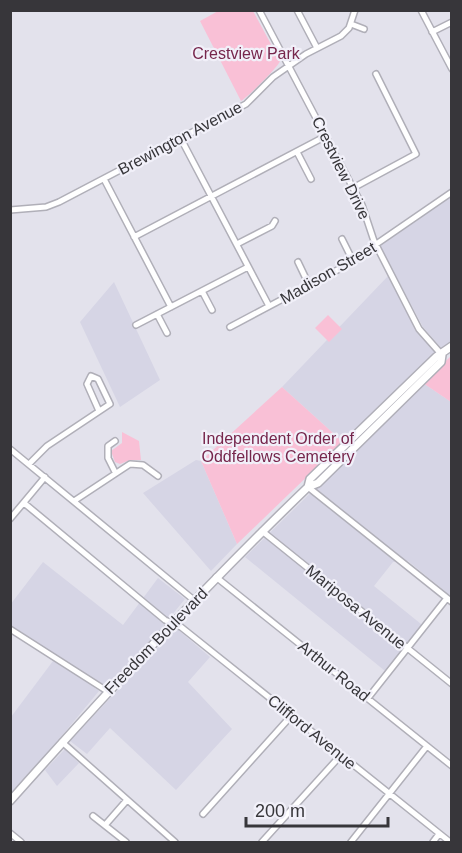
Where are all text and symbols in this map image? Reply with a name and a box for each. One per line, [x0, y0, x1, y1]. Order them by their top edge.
park label: Crestview Park [192, 45, 301, 62]
street label: Brewington Avenue [115, 98, 245, 178]
street label: Crestview Drive [309, 114, 373, 222]
street label: Madison Street [277, 238, 379, 307]
park label: Independent Order of Oddfellows Cemetery [202, 430, 355, 465]
street label: Mariposa Avenue [303, 562, 409, 652]
street label: Freedom Boulevard [101, 585, 211, 697]
street label: Arthur Road [295, 637, 373, 705]
street label: Clifford Avenue [265, 691, 359, 773]
scale bar [246, 790, 388, 828]
text: 200 m [255, 801, 305, 821]

